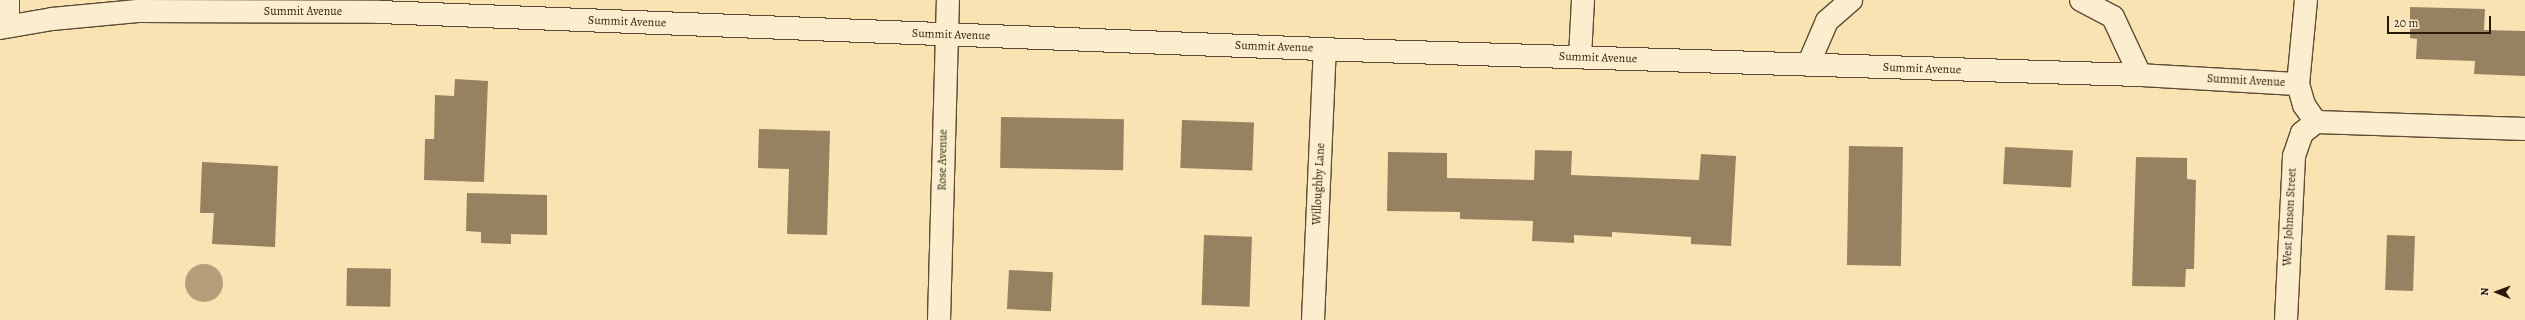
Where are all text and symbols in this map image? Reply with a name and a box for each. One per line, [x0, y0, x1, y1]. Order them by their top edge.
street label: Summit Avenue [264, 5, 342, 19]
scale bar [2389, 8, 2493, 34]
street label: Summit Avenue [588, 13, 666, 31]
text: 20 m [2394, 15, 2418, 31]
street label: Summit Avenue [912, 26, 990, 44]
street label: Summit Avenue [1235, 38, 1313, 56]
street label: Summit Avenue [1559, 49, 1637, 67]
street label: Summit Avenue [1883, 60, 1961, 78]
street label: Summit Avenue [2207, 72, 2285, 90]
street label: Rose Avenue [935, 129, 951, 191]
street label: Willoughby Lane [1310, 143, 1328, 225]
street label: West Johnson Street [2280, 167, 2300, 267]
north arrow [2477, 272, 2517, 312]
text: N [2477, 288, 2492, 296]

